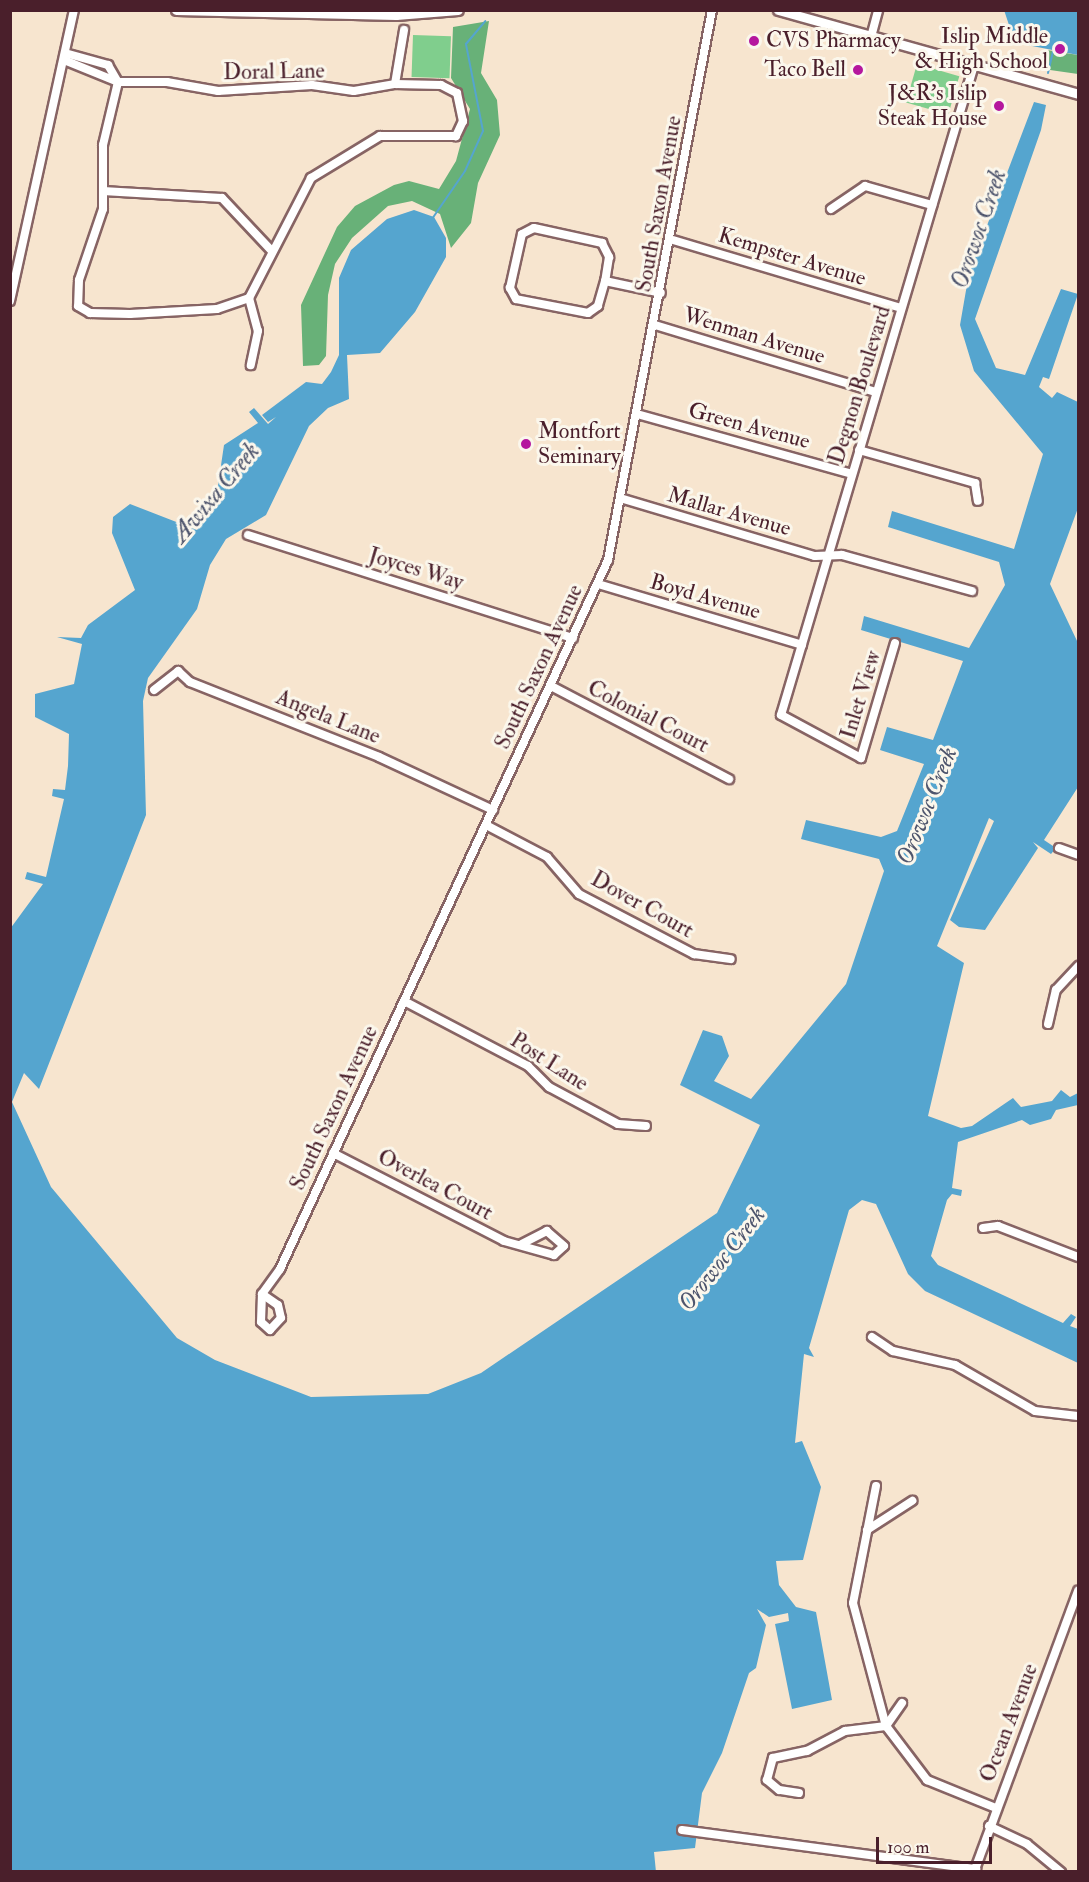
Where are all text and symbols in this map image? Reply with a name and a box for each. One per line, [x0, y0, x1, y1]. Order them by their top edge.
place label: Islip Middle & High School [915, 23, 1048, 74]
place label: CVS Pharmacy [766, 28, 901, 54]
marker: CVS Pharmacy [747, 34, 761, 48]
marker: Islip Middle & High School [1053, 42, 1067, 56]
place label: Taco Bell [764, 57, 846, 83]
street label: Doral Lane [223, 58, 325, 86]
marker: Taco Bell [851, 63, 865, 77]
place label: J&R's Islip Steak House [878, 80, 987, 132]
marker: J&R's Islip Steak House [992, 99, 1006, 113]
street label: South Saxon Avenue [631, 114, 687, 294]
water label: Orowoc Creek [945, 165, 1013, 293]
street label: Kempster Avenue [715, 222, 869, 292]
street label: Wenman Avenue [680, 302, 828, 370]
street label: Degnon Boulevard [823, 303, 897, 467]
street label: Green Avenue [685, 397, 813, 455]
place label: Montfort Seminary [538, 418, 621, 470]
water label: Awixa Creek [166, 437, 266, 549]
marker: Montfort Seminary [519, 437, 533, 451]
street label: Mallar Avenue [664, 482, 794, 542]
street label: Joyces Way [365, 542, 467, 596]
street label: Boyd Avenue [647, 569, 763, 625]
street label: South Saxon Avenue [489, 581, 589, 753]
street label: Inlet View [835, 648, 887, 742]
street label: Colonial Court [583, 675, 713, 759]
street label: Angela Lane [272, 684, 384, 750]
water label: Orowoc Creek [890, 743, 964, 869]
street label: Dover Court [586, 866, 698, 944]
street label: South Saxon Avenue [284, 1022, 384, 1194]
street label: Post Lane [505, 1027, 593, 1097]
street label: Overlea Court [373, 1144, 497, 1226]
water label: Orowoc Creek [672, 1201, 772, 1317]
street label: Ocean Avenue [974, 1660, 1044, 1786]
scale bar [879, 1825, 994, 1863]
text: 100 m [887, 1836, 930, 1859]

